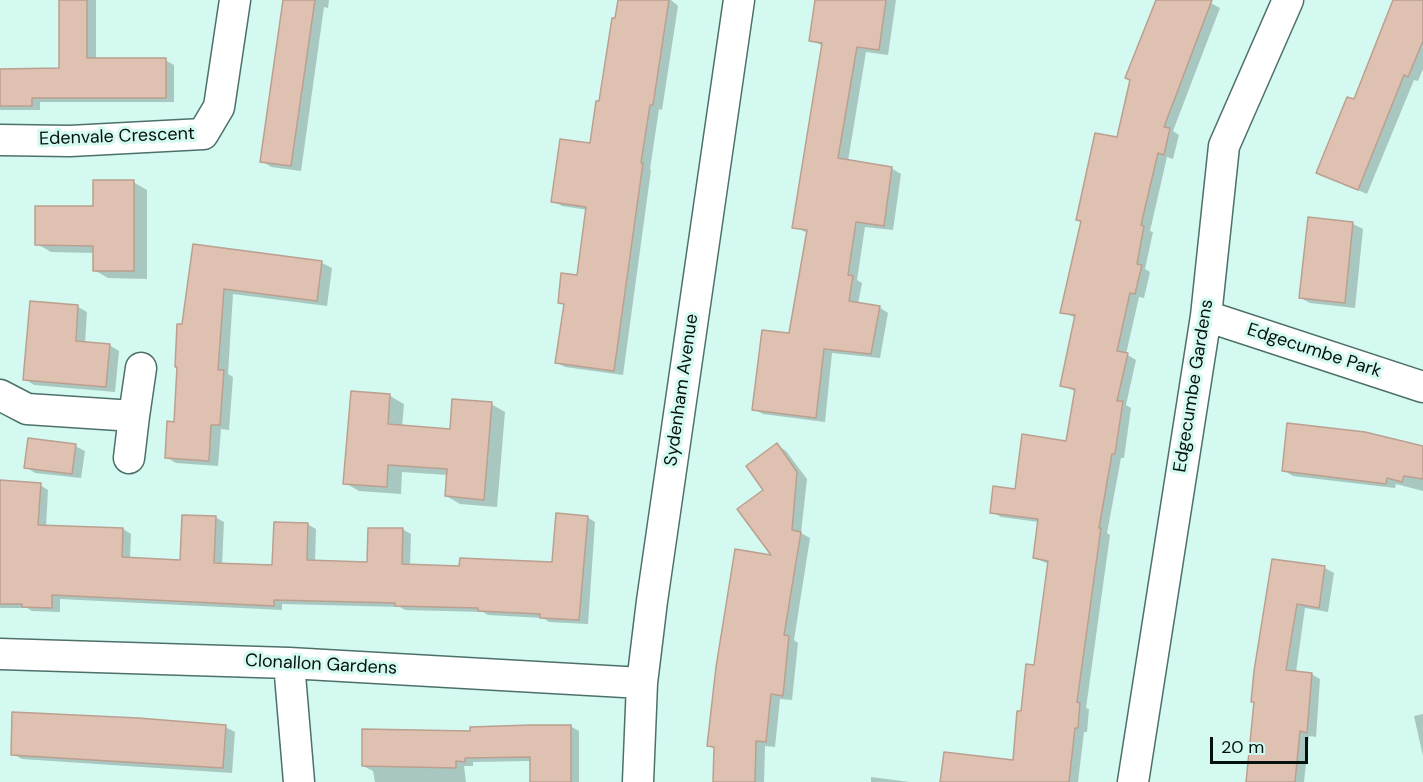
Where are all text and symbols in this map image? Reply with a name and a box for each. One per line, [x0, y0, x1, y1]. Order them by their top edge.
street label: Edenvale Crescent [39, 123, 195, 151]
street label: Edgecumbe Gardens [1170, 298, 1218, 474]
street label: Sydenham Avenue [661, 312, 703, 468]
street label: Edgecumbe Park [1244, 319, 1384, 383]
street label: Clonallon Gardens [244, 650, 398, 680]
scale bar [1213, 725, 1310, 763]
text: 20 m [1221, 735, 1264, 759]

